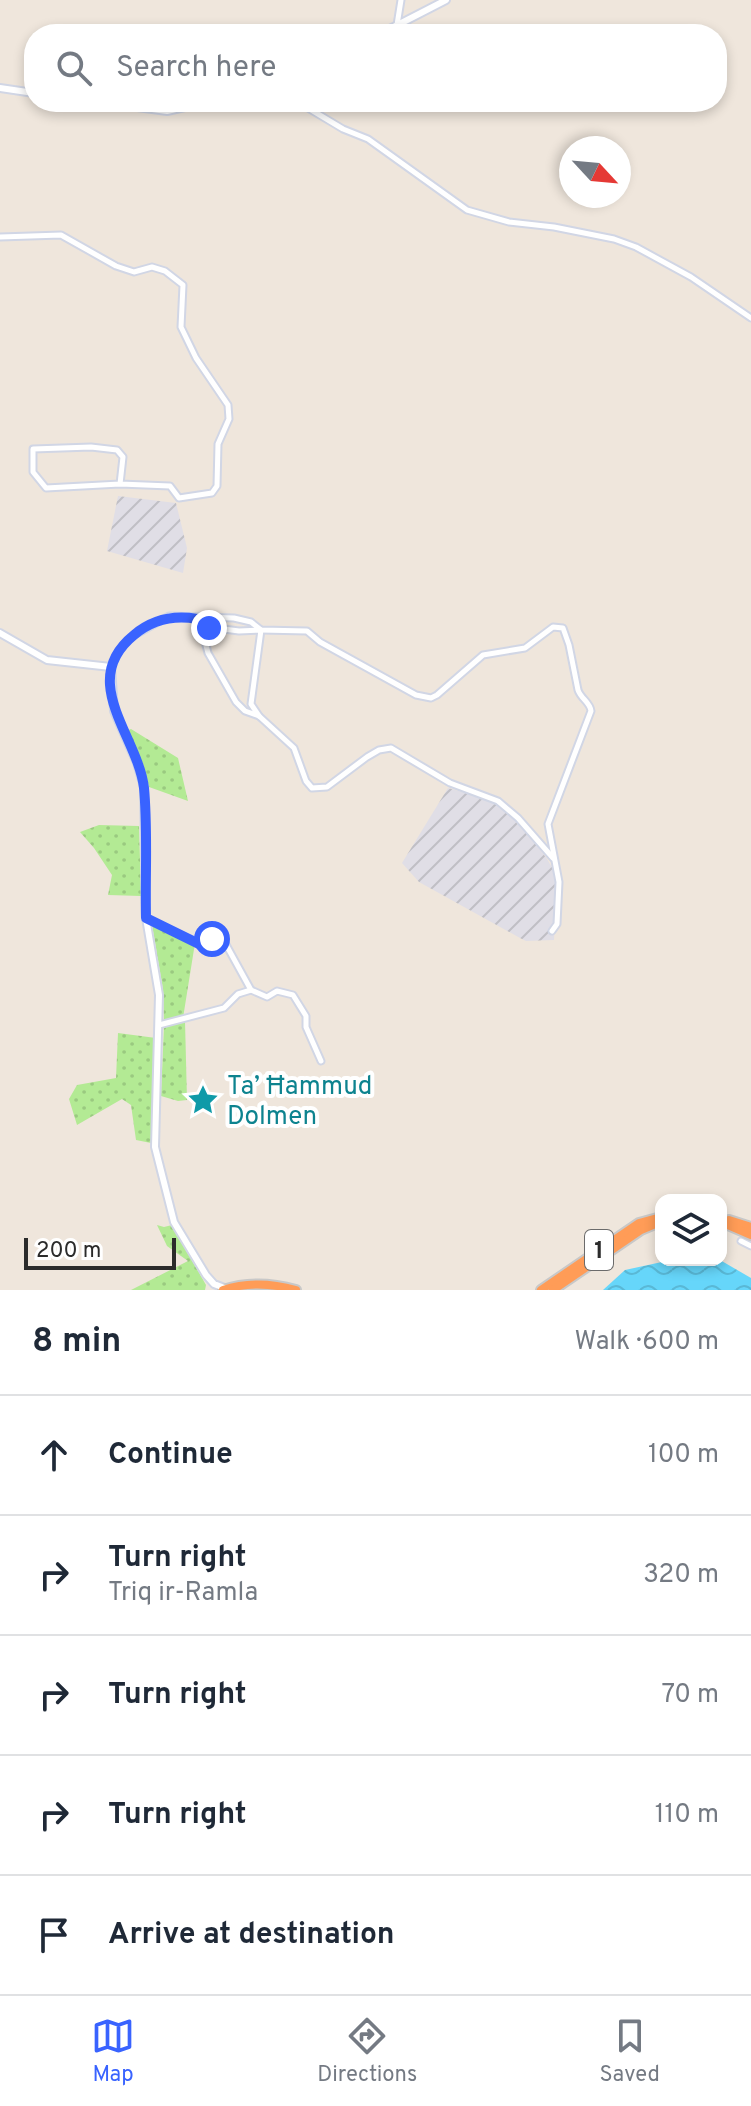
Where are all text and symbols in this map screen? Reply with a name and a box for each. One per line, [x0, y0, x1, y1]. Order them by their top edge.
search box [24, 24, 727, 112]
icon: search [52, 46, 96, 90]
text: Search here [116, 50, 276, 87]
north arrow [559, 136, 631, 208]
route end [191, 610, 227, 646]
route start [194, 921, 230, 957]
place label: Ta’ Ħammud Dolmen [227, 1071, 372, 1134]
place icon: Ta’ Ħammud Dolmen [186, 1083, 220, 1117]
map controls [655, 1194, 727, 1266]
button: layers [655, 1194, 727, 1266]
road number: 1 [585, 1230, 613, 1270]
scale bar [24, 1234, 176, 1270]
text: 200 m [36, 1238, 101, 1265]
text: 8 min [32, 1321, 121, 1364]
text: Walk · 600 m [574, 1326, 719, 1359]
icon: ahead [32, 1433, 76, 1477]
text: Continue [108, 1437, 233, 1474]
text: 100 m [648, 1439, 719, 1472]
text: Turn right [108, 1540, 246, 1577]
icon: right [32, 1553, 76, 1597]
text: 320 m [643, 1559, 719, 1592]
text: Triq ir-Ramla [108, 1577, 258, 1610]
icon: right [32, 1673, 76, 1717]
text: Turn right [108, 1677, 246, 1714]
text: 70 m [661, 1679, 719, 1712]
icon: right [32, 1793, 76, 1837]
text: Turn right [108, 1797, 246, 1834]
text: 110 m [655, 1799, 719, 1832]
icon: arrive [32, 1913, 76, 1957]
text: Arrive at destination [108, 1917, 394, 1954]
tab: Map [91, 2014, 135, 2089]
tab: Directions [317, 2014, 417, 2089]
tab: Saved [599, 2014, 660, 2089]

